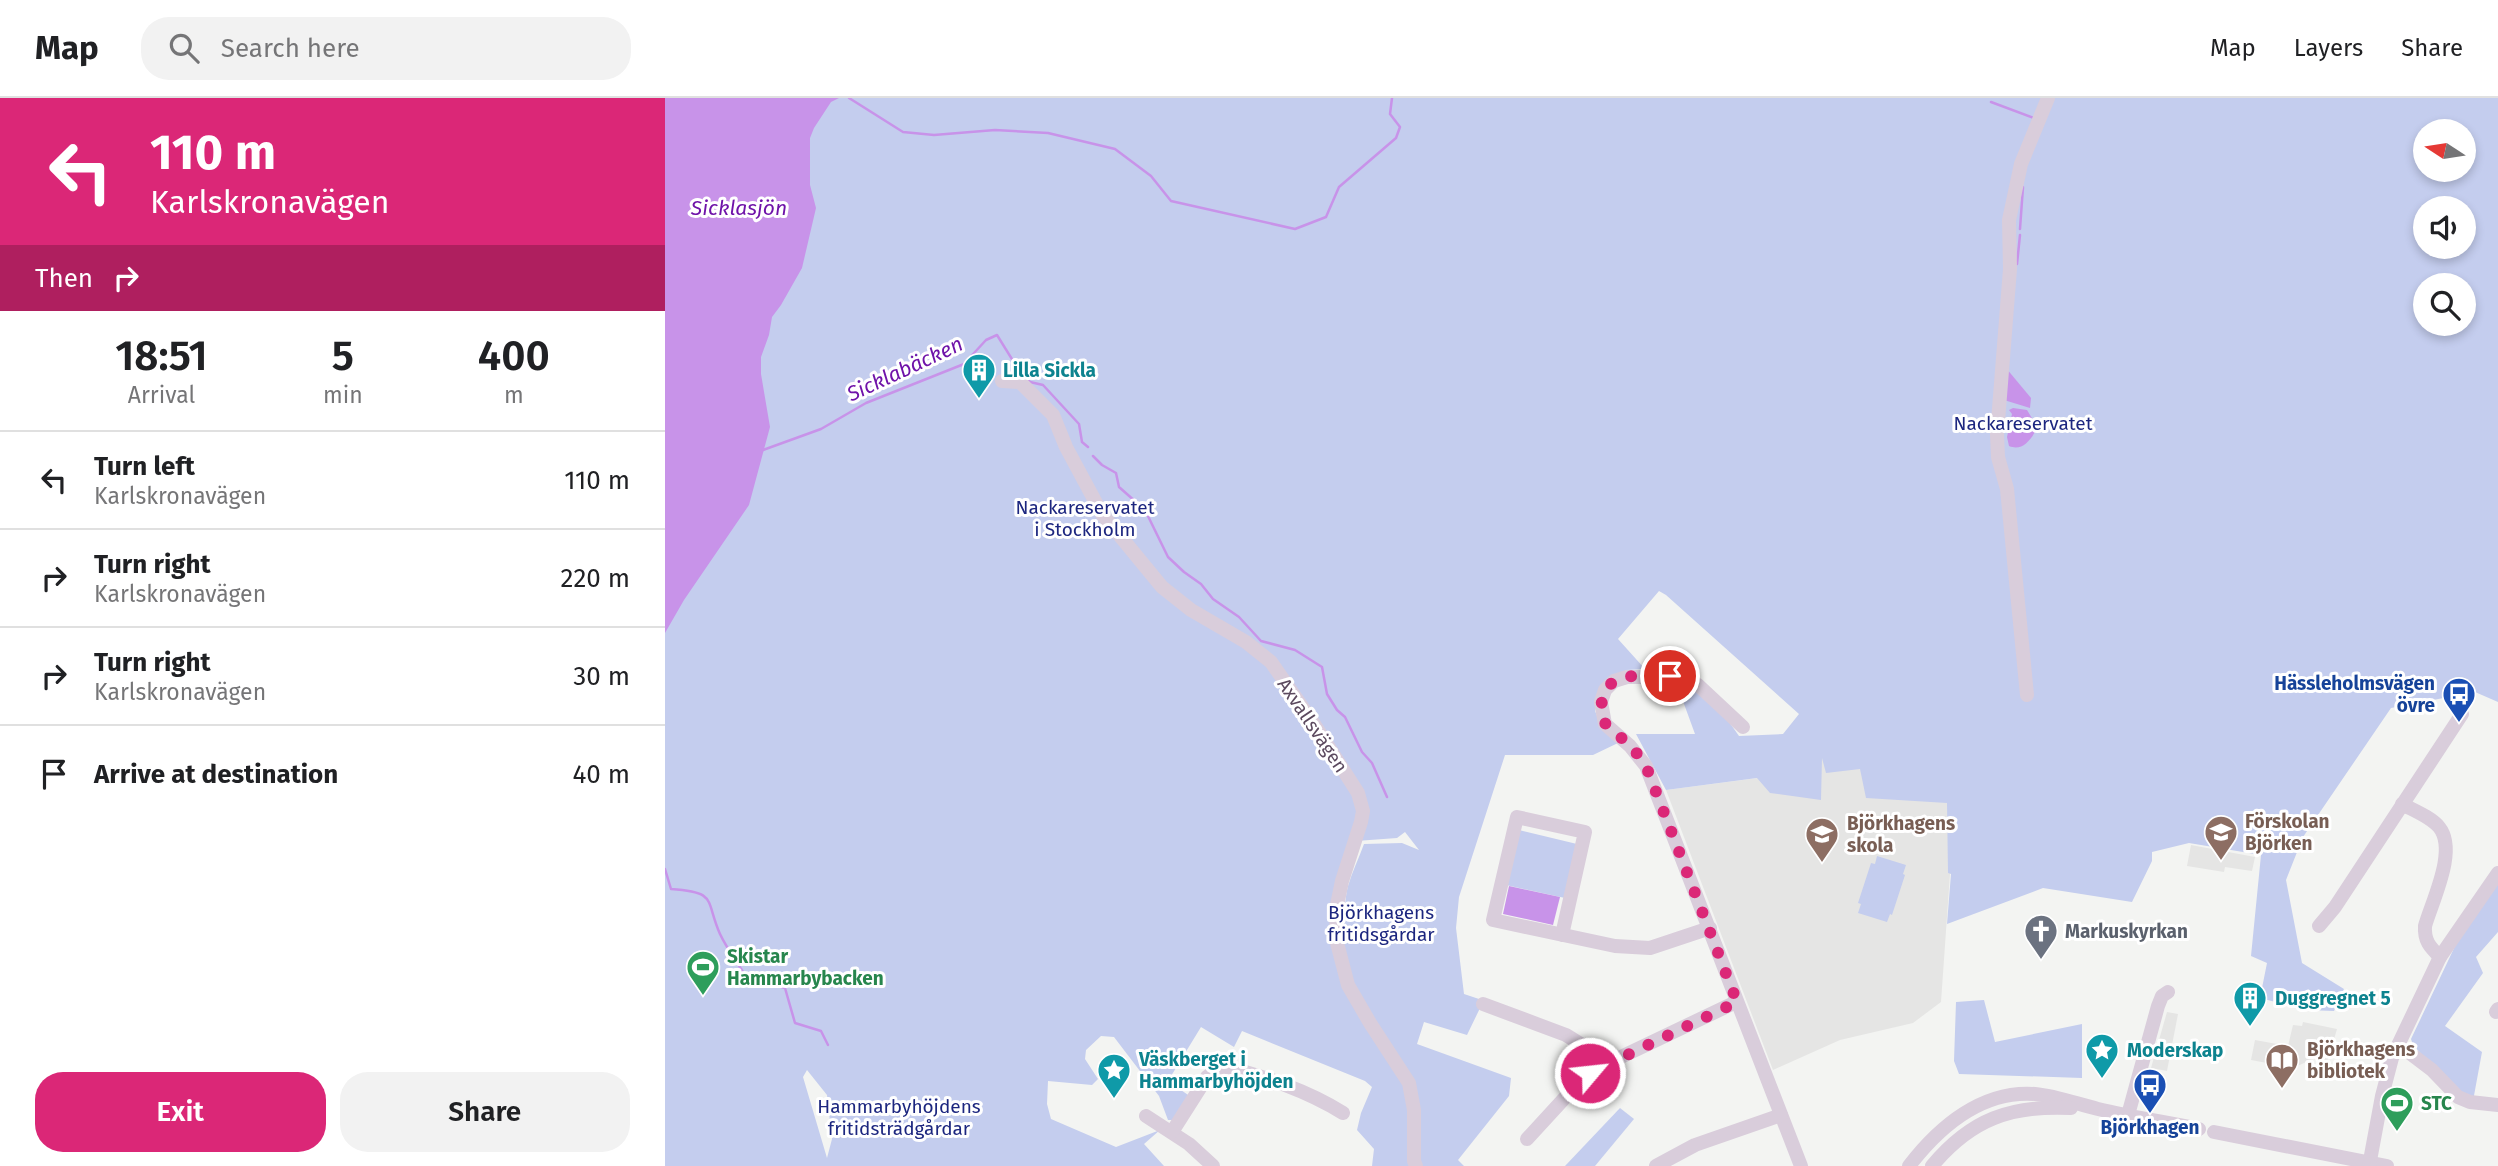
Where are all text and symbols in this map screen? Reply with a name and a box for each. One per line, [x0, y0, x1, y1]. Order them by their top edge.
search box [141, 17, 631, 80]
text: Map [35, 28, 99, 68]
icon: search [165, 29, 203, 67]
text: Search here [221, 33, 360, 64]
text: Map [2210, 34, 2256, 62]
text: Layers [2294, 34, 2363, 62]
text: Share [2401, 34, 2463, 62]
north arrow [2413, 119, 2476, 182]
map controls [2413, 119, 2476, 336]
text: 110 m [150, 123, 276, 182]
icon: left [35, 126, 126, 217]
text: Karlskronavägen [150, 183, 390, 221]
water label: Sicklasjön [690, 195, 787, 221]
button: sound [2413, 196, 2476, 259]
icon: right [107, 259, 145, 297]
text: Then [35, 263, 93, 294]
button: search [2413, 273, 2476, 336]
text: 18:51 [115, 331, 208, 381]
text: 5 [332, 331, 354, 381]
text: 400 [478, 331, 550, 381]
water label: Sicklabäcken [842, 331, 967, 408]
building icon: Lilla Sickla [960, 351, 998, 400]
place label: Lilla Sickla [1003, 359, 1096, 382]
text: Arrival [128, 381, 195, 409]
text: min [323, 381, 363, 409]
text: m [504, 381, 524, 409]
park label: Nackareservatet [1953, 412, 2093, 435]
text: Turn left [94, 451, 195, 482]
icon: left [35, 461, 73, 499]
text: 110 m [564, 465, 630, 496]
text: Karlskronavägen [94, 482, 266, 510]
park label: Nackareservatet i Stockholm [1015, 496, 1155, 541]
text: Turn right [94, 549, 211, 580]
icon: right [35, 559, 73, 597]
text: 220 m [561, 563, 630, 594]
text: Karlskronavägen [94, 580, 266, 608]
pin [1640, 646, 1700, 706]
text: Turn right [94, 647, 211, 678]
icon: right [35, 657, 73, 695]
icon: arrive [1651, 657, 1689, 695]
text: 30 m [573, 661, 630, 692]
place label: Hässleholmsvägen övre [2274, 672, 2435, 717]
street label: Axvallsvägen [1273, 674, 1353, 777]
bus stop icon: Hässleholmsvägen övre [2440, 675, 2478, 724]
text: Karlskronavägen [94, 678, 266, 706]
icon: arrive [35, 755, 73, 793]
text: Arrive at destination [94, 759, 338, 790]
text: 40 m [572, 759, 630, 790]
place label: Förskolan Björken [2245, 810, 2330, 855]
place label: Björkhagens skola [1847, 812, 1955, 857]
school or university icon: Förskolan Björken [2202, 813, 2240, 862]
school or university icon: Björkhagens skola [1803, 815, 1841, 864]
park label: Björkhagens fritidsgårdar [1327, 901, 1435, 946]
church icon: Markuskyrkan [2022, 912, 2060, 961]
place label: Markuskyrkan [2065, 920, 2188, 943]
place label: Skistar Hammarbybacken [727, 945, 884, 990]
sports icon: Skistar Hammarbybacken [684, 948, 722, 997]
building icon: Duggregnet 5 [2231, 979, 2269, 1028]
place label: Duggregnet 5 [2275, 987, 2391, 1010]
place icon: Moderskap [2083, 1031, 2121, 1080]
position arrow [1553, 1036, 1627, 1110]
place label: Björkhagens bibliotek [2307, 1038, 2415, 1083]
place label: Moderskap [2127, 1039, 2223, 1062]
library icon: Björkhagens bibliotek [2263, 1041, 2301, 1090]
place label: Väskberget i Hammarbyhöjden [1138, 1048, 1294, 1093]
place icon: Väskberget i Hammarbyhöjden [1095, 1051, 1133, 1100]
bus stop icon: Björkhagen [2131, 1066, 2169, 1115]
button: Exit [35, 1072, 326, 1152]
button: Share [340, 1072, 630, 1152]
sports icon: STC [2378, 1084, 2416, 1133]
place label: STC [2421, 1092, 2452, 1115]
park label: Hammarbyhöjdens fritidsträdgårdar [817, 1095, 981, 1140]
place label: Björkhagen [2101, 1116, 2199, 1139]

